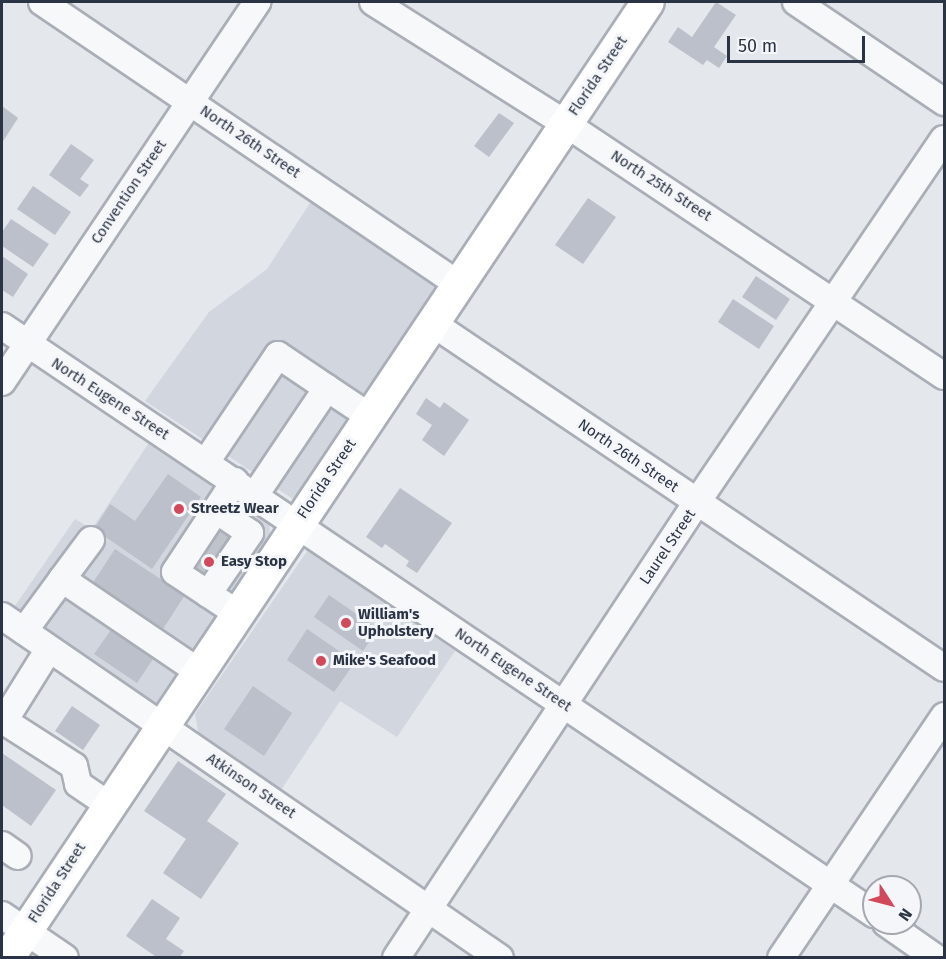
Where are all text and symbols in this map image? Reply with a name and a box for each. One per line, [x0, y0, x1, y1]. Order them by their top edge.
scale bar [730, 24, 868, 62]
street label: Florida Street [565, 33, 631, 119]
text: 50 m [738, 35, 777, 57]
street label: North 26th Street [196, 102, 304, 182]
street label: Convention Street [88, 137, 170, 247]
street label: North 25th Street [607, 147, 715, 225]
street label: North Eugene Street [48, 354, 172, 444]
street label: North 26th Street [574, 416, 682, 496]
street label: Florida Street [294, 436, 360, 522]
place label: Streetz Wear [191, 500, 279, 518]
marker: Streetz Wear [172, 502, 186, 516]
street label: Laurel Street [636, 506, 700, 588]
place label: Easy Stop [221, 553, 287, 571]
marker: Easy Stop [202, 555, 216, 569]
place label: William's Upholstery [358, 605, 433, 640]
marker: William's Upholstery [339, 616, 353, 630]
street label: North Eugene Street [451, 624, 575, 716]
place label: Mike's Seafood [333, 652, 436, 670]
marker: Mike's Seafood [314, 654, 328, 668]
street label: Atkinson Street [203, 749, 299, 823]
street label: Florida Street [24, 839, 90, 927]
north arrow [862, 875, 922, 935]
text: N [895, 905, 916, 925]

